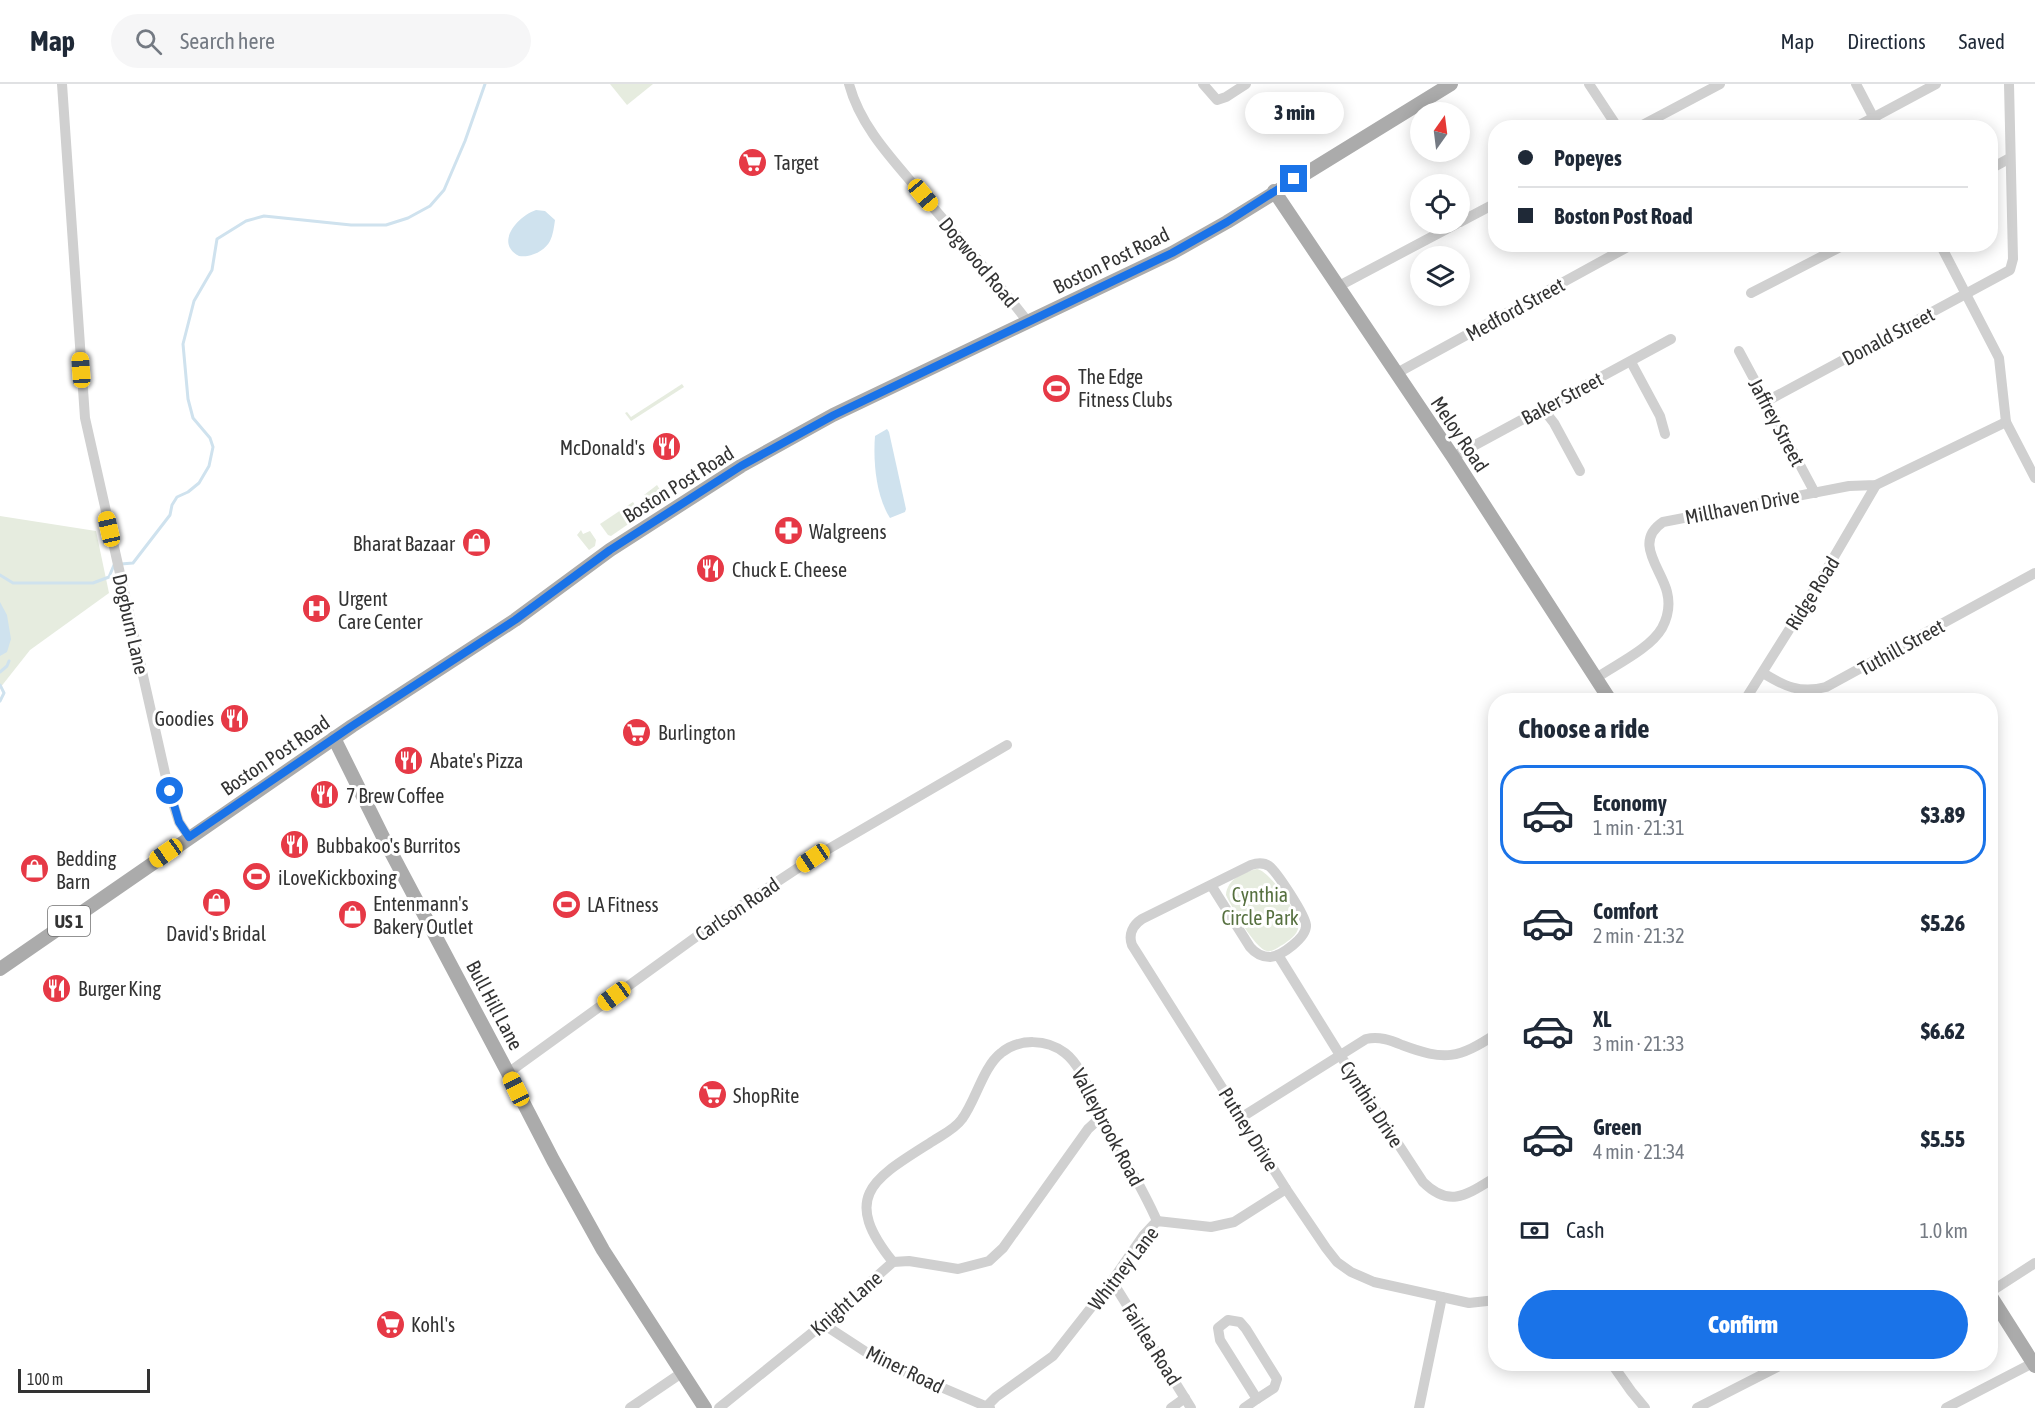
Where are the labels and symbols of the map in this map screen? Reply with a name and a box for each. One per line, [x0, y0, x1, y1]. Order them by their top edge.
callout: 3 min [1244, 92, 1344, 134]
north arrow [1410, 102, 1470, 162]
supermarket icon: Target [737, 146, 769, 178]
place label: Target [774, 151, 819, 174]
route end [1280, 165, 1307, 192]
car [905, 175, 941, 215]
street label: Dogwood Road [935, 212, 1023, 312]
street label: Boston Post Road [1049, 222, 1173, 298]
street label: Medford Street [1462, 272, 1568, 345]
street label: Donald Street [1838, 302, 1938, 370]
car [71, 351, 91, 389]
place label: The Edge Fitness Clubs [1078, 365, 1173, 411]
street label: Baker Street [1517, 367, 1607, 429]
sports icon: The Edge Fitness Clubs [1041, 372, 1073, 404]
street label: Jaffrey Street [1744, 374, 1810, 470]
street label: Meloy Road [1426, 392, 1494, 476]
restaurant icon: McDonald's [650, 431, 682, 463]
place label: McDonald's [560, 436, 645, 459]
street label: Boston Post Road [618, 441, 738, 527]
street label: Millhaven Drive [1683, 484, 1801, 528]
car [96, 509, 122, 549]
pharmacy icon: Walgreens [772, 515, 804, 547]
place label: Walgreens [809, 520, 887, 543]
shop icon: Bharat Bazaar [460, 527, 492, 559]
place label: Bharat Bazaar [353, 532, 456, 555]
street label: Ridge Road [1780, 552, 1844, 634]
restaurant icon: Chuck E. Cheese [695, 553, 727, 585]
place label: Chuck E. Cheese [732, 558, 847, 581]
street label: Dogburn Lane [108, 571, 154, 677]
place label: Urgent Care Center [338, 587, 423, 633]
hospital icon: Urgent Care Center [301, 593, 333, 625]
street label: Tuthill Street [1854, 614, 1948, 680]
restaurant icon: Goodies [219, 702, 251, 734]
place label: Goodies [154, 707, 214, 730]
street label: Boston Post Road [216, 710, 334, 800]
supermarket icon: Burlington [621, 716, 653, 748]
place label: Burlington [658, 721, 736, 744]
restaurant icon: Abate's Pizza [393, 744, 425, 776]
place label: Abate's Pizza [430, 749, 523, 772]
route start [156, 777, 183, 804]
restaurant icon: 7 Brew Coffee [309, 779, 341, 811]
place label: 7 Brew Coffee [346, 784, 444, 807]
restaurant icon: Bubbakoo's Burritos [279, 829, 311, 861]
place label: Bubbakoo's Burritos [316, 834, 460, 857]
car [146, 835, 186, 871]
car [793, 840, 833, 876]
place label: Bedding Barn [56, 847, 117, 893]
shop icon: Bedding Barn [19, 853, 51, 885]
sports icon: iLoveKickboxing [241, 861, 273, 893]
place label: iLoveKickboxing [278, 866, 397, 889]
street label: Carlson Road [691, 872, 783, 946]
park label: Cynthia Circle Park [1221, 883, 1299, 929]
shop icon: David's Bridal [200, 886, 232, 918]
sports icon: LA Fitness [550, 888, 582, 920]
place label: Entenmann's Bakery Outlet [373, 892, 473, 938]
place label: LA Fitness [587, 893, 659, 916]
shop icon: Entenmann's Bakery Outlet [336, 898, 368, 930]
road number: US 1 [48, 906, 90, 936]
place label: David's Bridal [166, 922, 267, 945]
street label: Bull Hill Lane [462, 956, 528, 1054]
restaurant icon: Burger King [41, 972, 73, 1004]
place label: Burger King [78, 977, 161, 1000]
car [594, 978, 634, 1014]
street label: Cynthia Drive [1336, 1057, 1408, 1151]
street label: Valleybrook Road [1067, 1064, 1149, 1190]
car [500, 1069, 532, 1109]
supermarket icon: ShopRite [696, 1079, 728, 1111]
street label: Putney Drive [1214, 1083, 1284, 1175]
place label: ShopRite [733, 1084, 799, 1107]
street label: Whitney Lane [1083, 1222, 1163, 1314]
street label: Knight Lane [806, 1266, 886, 1340]
street label: Fairlea Road [1118, 1299, 1186, 1389]
supermarket icon: Kohl's [374, 1308, 406, 1340]
place label: Kohl's [411, 1313, 455, 1336]
street label: Miner Road [862, 1340, 948, 1398]
scale bar [18, 1366, 150, 1394]

